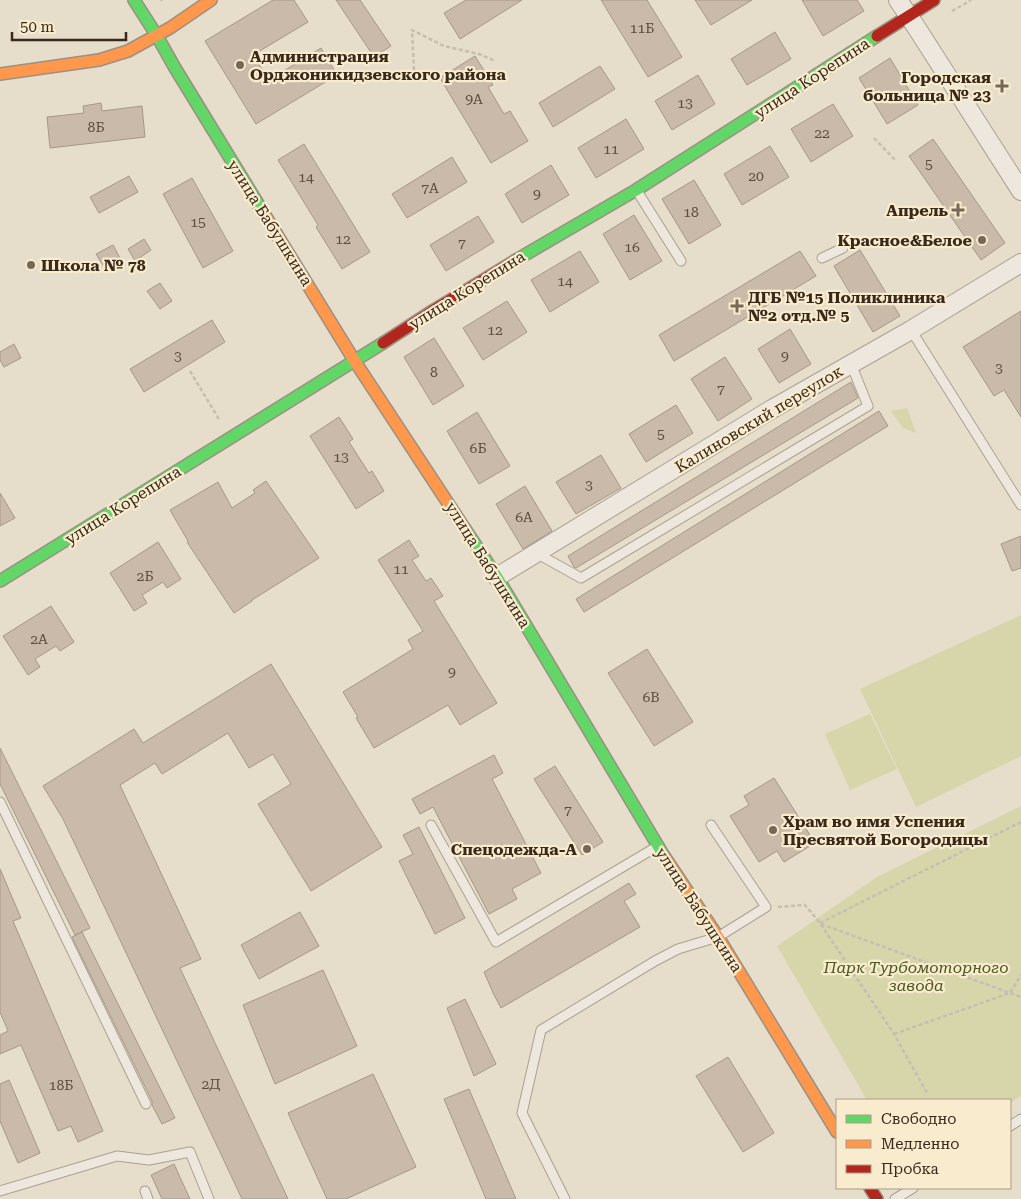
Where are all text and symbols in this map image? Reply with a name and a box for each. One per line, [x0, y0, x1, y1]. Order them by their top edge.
scale bar [12, 10, 126, 42]
text: 50 m [20, 18, 55, 36]
house number: 11Б [630, 20, 654, 36]
street label: улица Корепина [751, 34, 873, 122]
place label: Администрация Орджоникидзевского района [250, 47, 507, 84]
marker: Администрация Орджоникидзевского района [234, 59, 246, 71]
place label: Городская больница № 23 [863, 68, 991, 105]
marker: Городская больница № 23 [995, 79, 1009, 93]
house number: 9А [465, 91, 483, 107]
house number: 13 [677, 95, 693, 111]
house number: 8Б [88, 119, 104, 135]
house number: 22 [814, 125, 830, 141]
house number: 11 [603, 141, 619, 157]
street label: улица Бабушкина [223, 156, 317, 290]
house number: 5 [925, 156, 933, 172]
house number: 20 [748, 168, 764, 184]
house number: 14 [298, 169, 314, 185]
house number: 7А [421, 180, 439, 196]
house number: 9 [533, 186, 541, 202]
place label: Апрель [886, 201, 949, 220]
house number: 18 [683, 204, 699, 220]
marker: Апрель [952, 204, 964, 216]
house number: 15 [190, 214, 206, 230]
house number: 12 [335, 231, 351, 247]
place label: Красное&Белое [837, 231, 972, 250]
marker: Красное&Белое [976, 234, 988, 246]
house number: 7 [458, 235, 466, 251]
house number: 16 [624, 239, 640, 255]
street label: улица Корепина [405, 246, 529, 333]
place label: Школа № 78 [41, 256, 146, 275]
marker: Школа № 78 [25, 259, 37, 271]
house number: 14 [557, 273, 573, 289]
place label: ДГБ №15 Поликлиника №2 отд.№ 5 [748, 288, 946, 325]
marker: ДГБ №15 Поликлиника №2 отд.№ 5 [730, 299, 744, 313]
house number: 12 [487, 322, 503, 338]
house number: 3 [174, 348, 182, 364]
house number: 9 [781, 348, 789, 364]
house number: 3 [995, 360, 1003, 376]
street label: Калиновский переулок [672, 361, 846, 477]
house number: 8 [430, 364, 438, 380]
house number: 7 [717, 381, 725, 397]
house number: 5 [657, 426, 665, 442]
house number: 6Б [470, 440, 486, 456]
house number: 13 [333, 449, 349, 465]
street label: улица Корепина [61, 461, 185, 548]
house number: 3 [585, 477, 593, 493]
street label: улица Бабушкина [441, 498, 535, 632]
house number: 6А [515, 509, 533, 525]
house number: 11 [393, 561, 409, 577]
house number: 2Б [137, 568, 153, 584]
house number: 2А [30, 631, 48, 647]
house number: 9 [448, 664, 456, 680]
house number: 6В [642, 689, 660, 705]
house number: 7 [564, 802, 572, 818]
place label: Храм во имя Успения Пресвятой Богородицы [783, 812, 988, 849]
marker: Храм во имя Успения Пресвятой Богородицы [767, 824, 779, 836]
place label: Спецодежда-А [451, 840, 577, 859]
marker: Спецодежда-А [581, 843, 593, 855]
street label: улица Бабушкина [651, 844, 747, 976]
park label: Парк Турбомоторного завода [822, 958, 1009, 995]
house number: 2Д [201, 1076, 221, 1092]
house number: 18Б [49, 1077, 73, 1093]
legend [836, 1099, 1011, 1189]
text: Свободно [881, 1110, 956, 1128]
text: Медленно [881, 1135, 960, 1153]
text: Пробка [881, 1160, 939, 1178]

